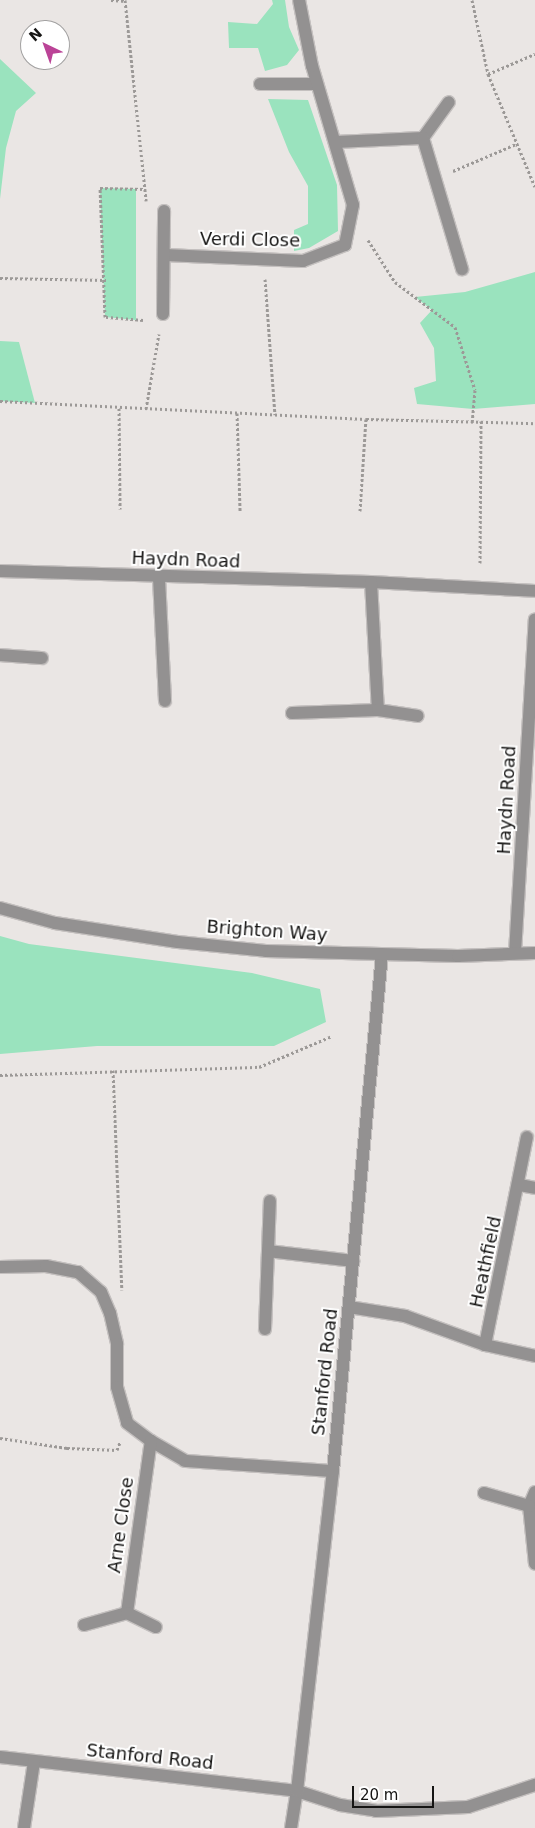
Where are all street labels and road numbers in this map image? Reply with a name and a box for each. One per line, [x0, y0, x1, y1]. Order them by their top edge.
street label: Verdi Close [200, 228, 300, 252]
street label: Haydn Road [131, 547, 241, 573]
street label: Haydn Road [493, 745, 521, 855]
street label: Brighton Way [206, 916, 328, 946]
street label: Heathfield [466, 1214, 506, 1310]
street label: Stanford Road [308, 1307, 342, 1437]
street label: Arne Close [104, 1476, 138, 1574]
street label: Stanford Road [85, 1740, 215, 1774]

